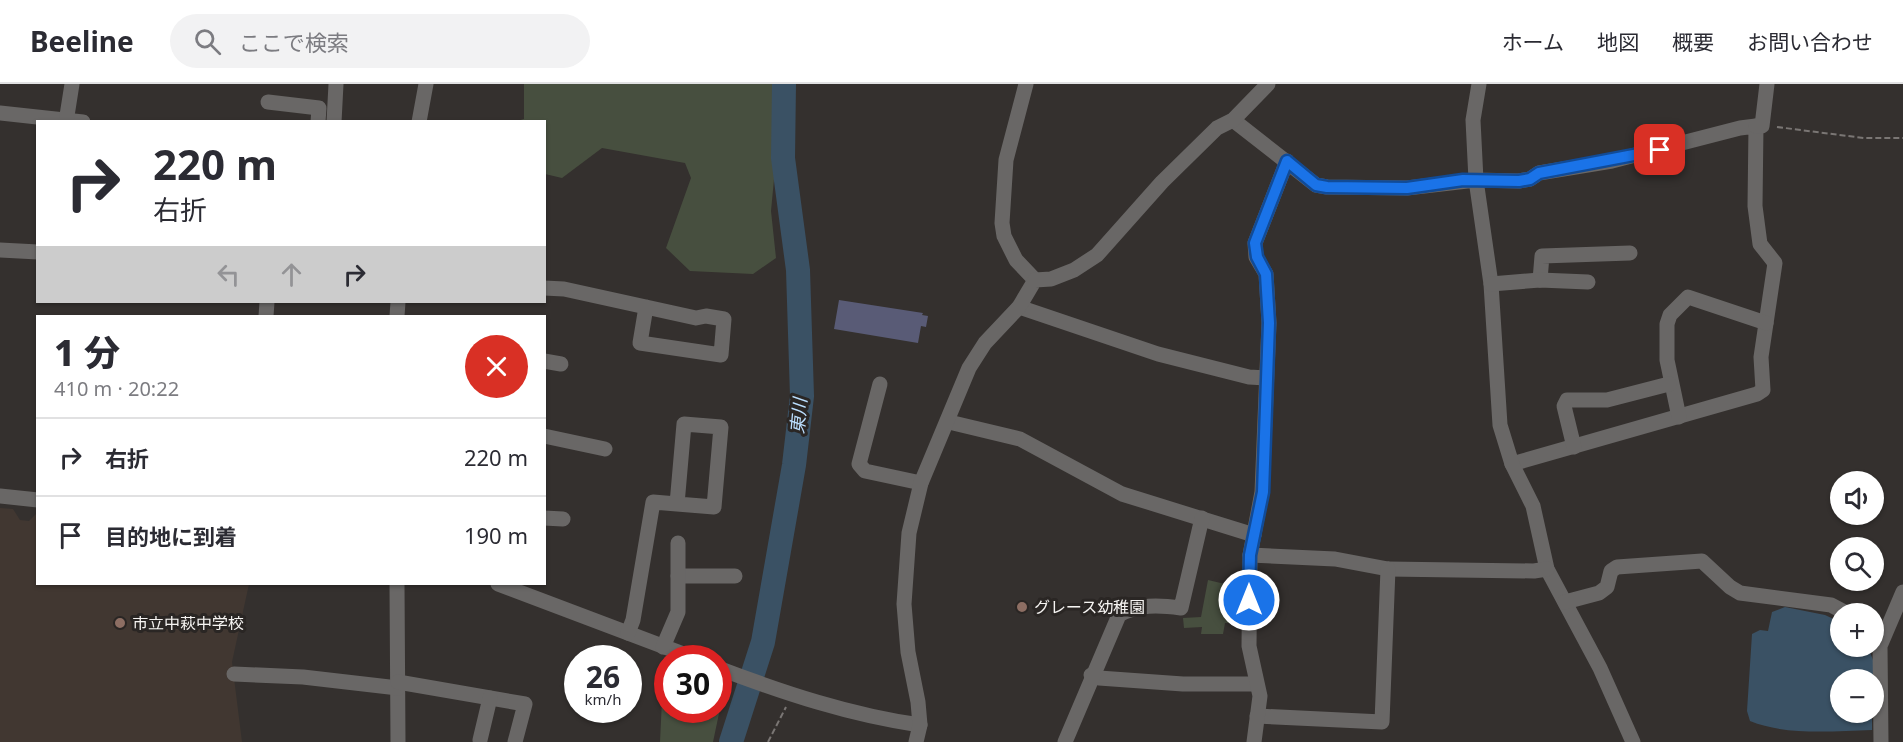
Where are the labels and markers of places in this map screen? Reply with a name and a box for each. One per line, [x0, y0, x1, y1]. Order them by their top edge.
pin [1634, 124, 1685, 175]
place label: グレース幼稚園 [1034, 596, 1145, 618]
marker: グレース幼稚園 [1015, 600, 1029, 614]
place label: 市立中萩中学校 [132, 612, 244, 634]
marker: 市立中萩中学校 [113, 616, 127, 630]

